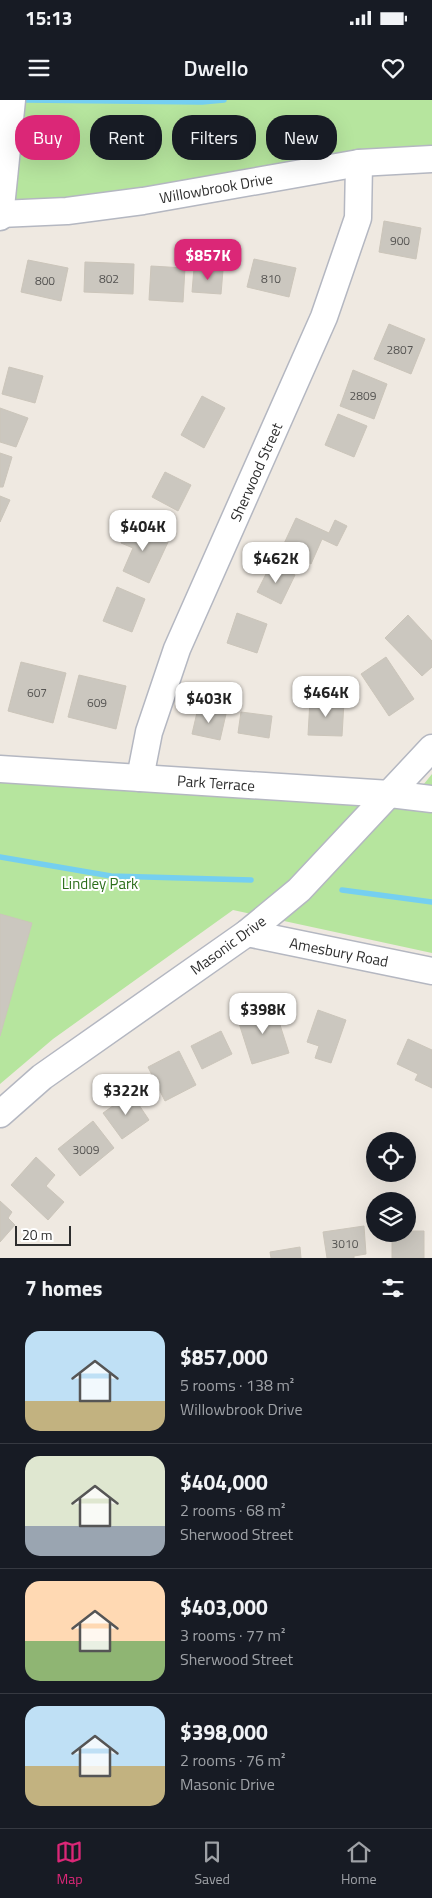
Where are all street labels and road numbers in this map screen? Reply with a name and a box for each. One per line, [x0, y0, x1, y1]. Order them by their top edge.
street label: Willowbrook Drive [157, 167, 275, 209]
street label: Sherwood Street [224, 418, 288, 525]
street label: Park Terrace [176, 769, 256, 797]
street label: Masonic Drive [185, 910, 271, 980]
street label: Amesbury Road [288, 931, 390, 973]

